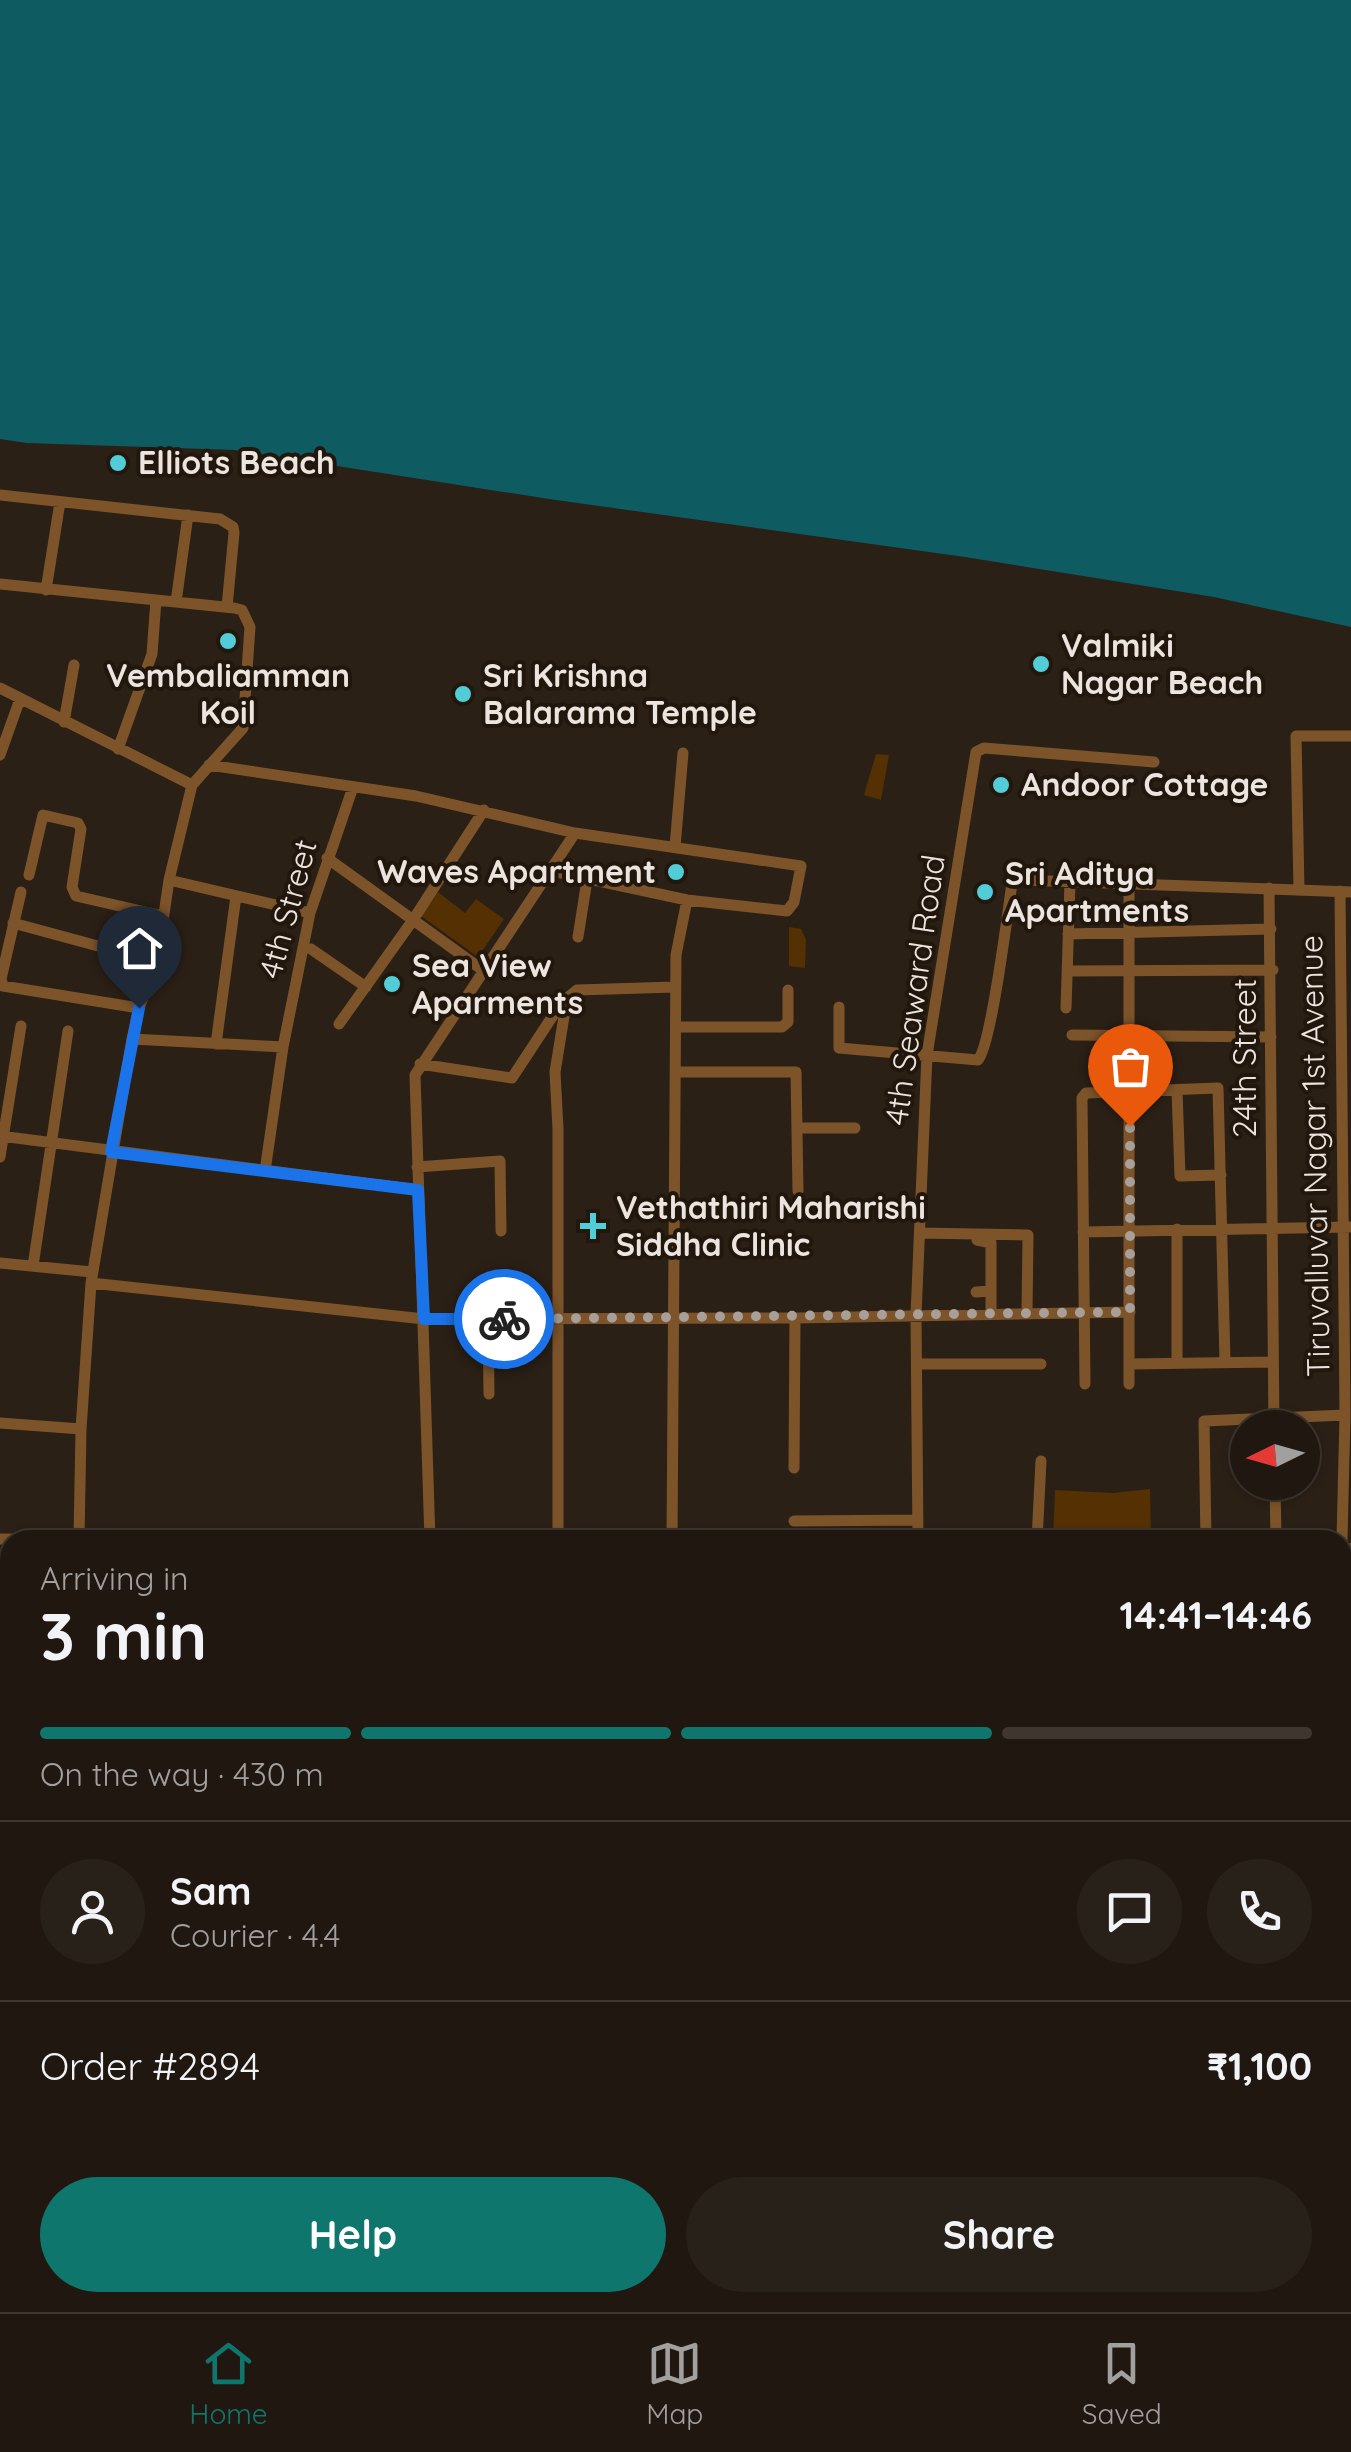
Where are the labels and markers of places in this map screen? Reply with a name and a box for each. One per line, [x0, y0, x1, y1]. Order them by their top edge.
place label: Elliots Beach [138, 442, 335, 482]
marker: Elliots Beach [107, 452, 129, 474]
place label: Valmiki Nagar Beach [1061, 625, 1263, 702]
marker: Vembaliamman Koil [217, 630, 239, 652]
marker: Valmiki Nagar Beach [1030, 653, 1052, 675]
place label: Vembaliamman Koil [106, 655, 350, 732]
place label: Sri Krishna Balarama Temple [483, 655, 757, 732]
marker: Sri Krishna Balarama Temple [452, 683, 474, 705]
place label: Andoor Cottage [1021, 764, 1268, 804]
marker: Andoor Cottage [990, 774, 1012, 796]
place label: Waves Apartment [377, 851, 656, 891]
place label: Sri Aditya Apartments [1005, 853, 1189, 930]
marker: Waves Apartment [665, 861, 687, 883]
marker: Sri Aditya Apartments [974, 881, 996, 903]
pin [97, 906, 182, 1009]
place label: Sea View Aparments [412, 945, 583, 1022]
marker: Sea View Aparments [381, 973, 403, 995]
pin [1088, 1024, 1173, 1127]
place label: Vethathiri Maharishi Siddha Clinic [616, 1187, 926, 1264]
marker: Vethathiri Maharishi Siddha Clinic [580, 1213, 606, 1239]

